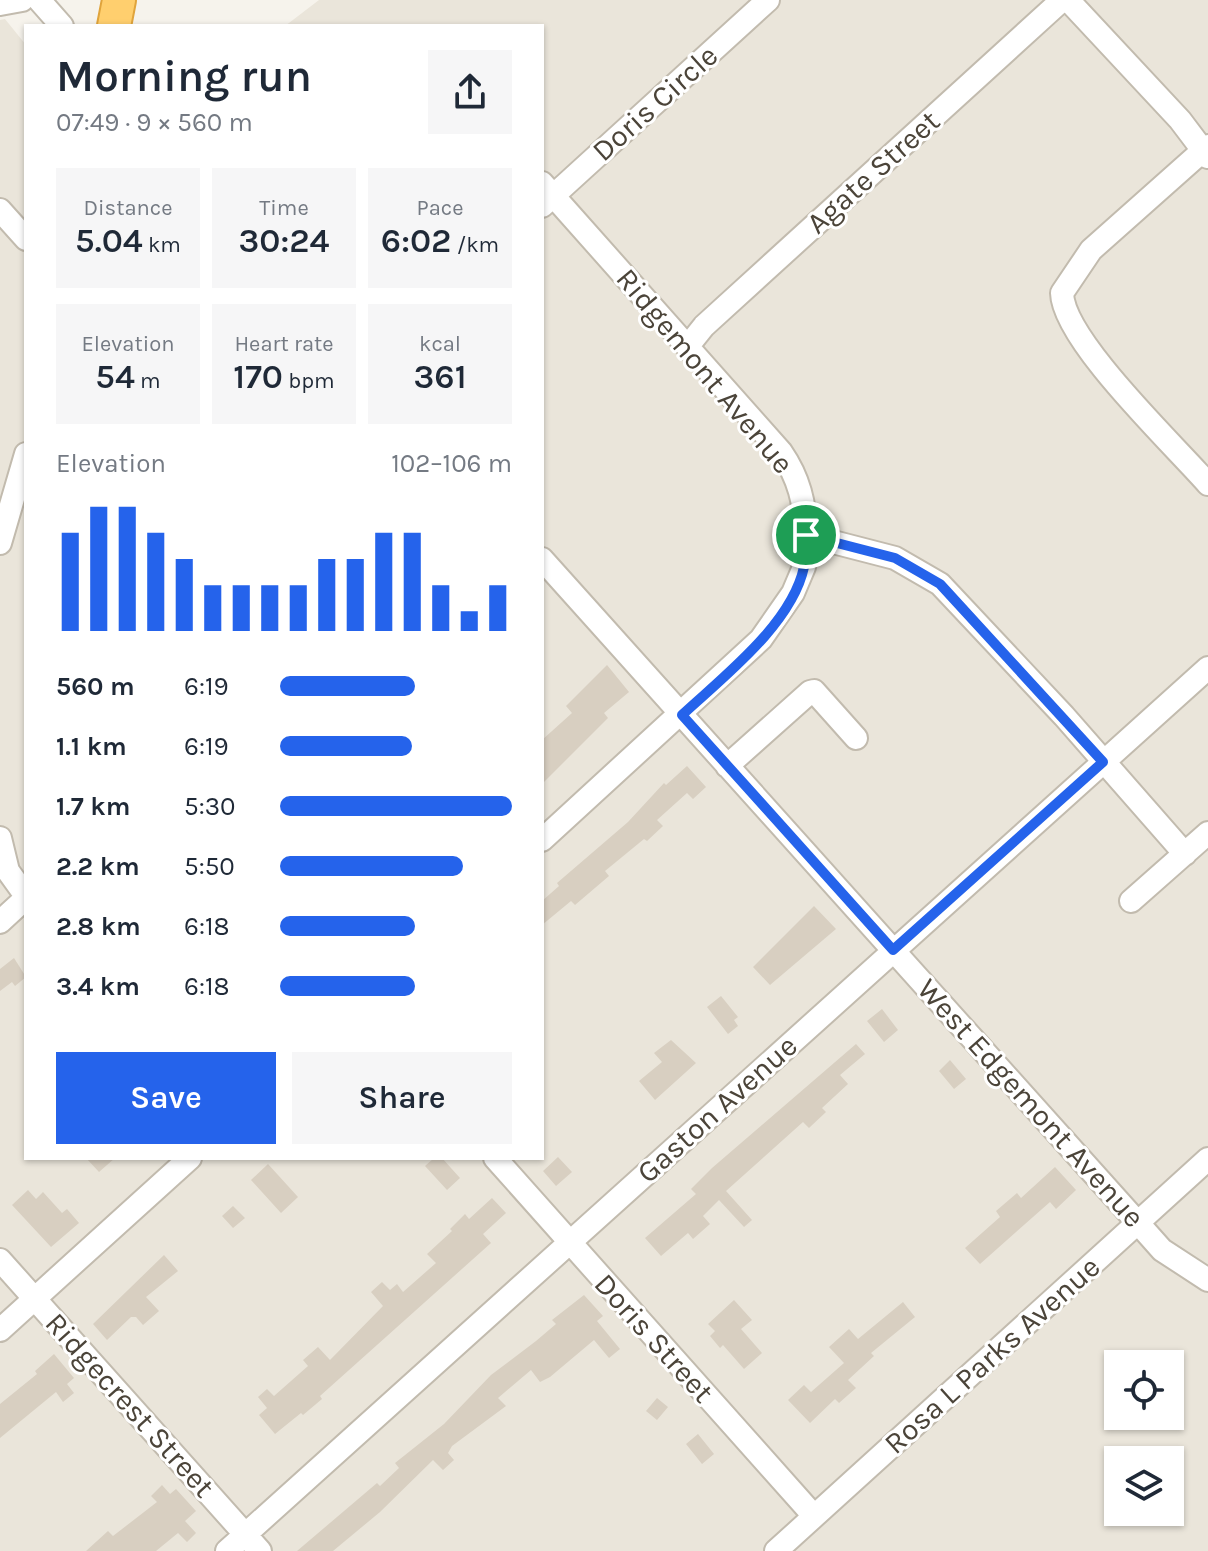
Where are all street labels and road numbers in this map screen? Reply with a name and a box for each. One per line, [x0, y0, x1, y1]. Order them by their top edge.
street label: Doris Circle [585, 37, 725, 169]
street label: Agate Street [799, 103, 947, 241]
street label: Ridgemont Avenue [609, 261, 801, 481]
street label: West Edgemont Avenue [910, 971, 1152, 1235]
street label: Gaston Avenue [629, 1028, 805, 1190]
street label: Rosa L Parks Avenue [877, 1249, 1107, 1461]
street label: Doris Street [587, 1266, 721, 1410]
street label: Ridgecrest Street [38, 1305, 222, 1505]

